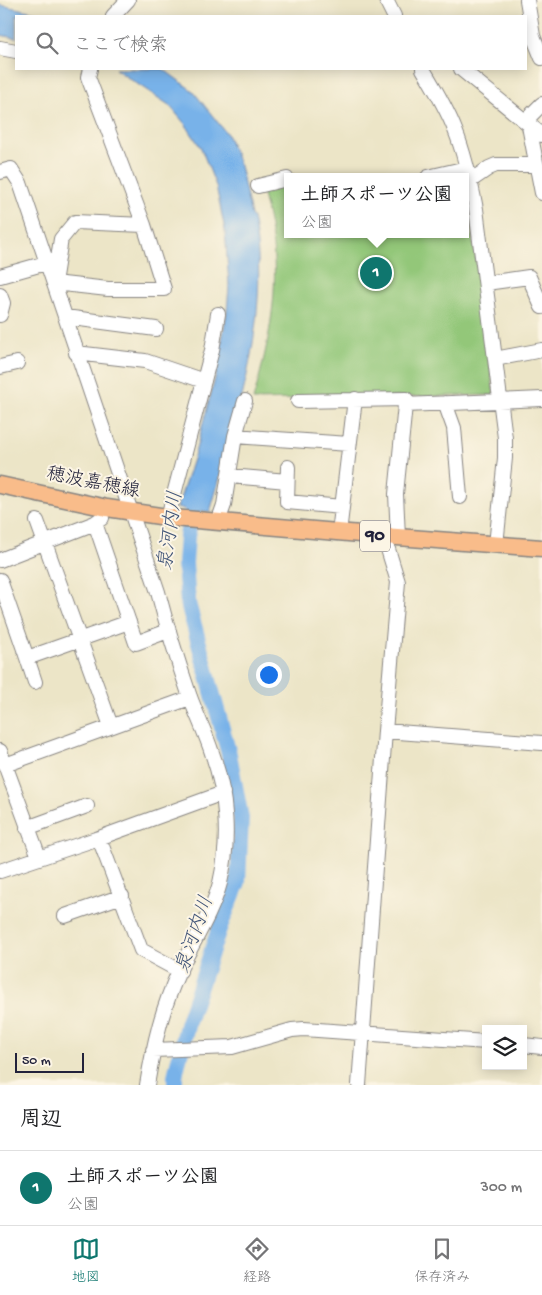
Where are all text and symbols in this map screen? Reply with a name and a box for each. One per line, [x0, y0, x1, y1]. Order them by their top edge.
search box [15, 15, 527, 70]
icon: search [33, 29, 61, 57]
text: ここで検索 [73, 35, 168, 58]
popup [284, 173, 469, 238]
text: 土師スポーツ公園 [301, 185, 452, 208]
text: 公園 [301, 215, 333, 234]
pin: 1 [360, 254, 392, 292]
street label: 穂波嘉穂線 [44, 463, 142, 504]
water label: 泉河内川 [153, 490, 189, 572]
road number: 90 [360, 520, 390, 552]
your location [256, 662, 282, 688]
water label: 泉河内川 [170, 893, 220, 977]
map controls [482, 1025, 527, 1070]
button: layers [482, 1025, 527, 1070]
scale bar [15, 1050, 84, 1073]
text: 50 m [22, 1053, 51, 1070]
text: 周辺 [20, 1109, 62, 1134]
text: 土師スポーツ公園 [67, 1167, 219, 1190]
text: 1 [33, 1179, 39, 1198]
text: 300 m [480, 1179, 522, 1198]
text: 公園 [67, 1197, 99, 1216]
tab: 地図 [72, 1235, 100, 1287]
tab: 経路 [243, 1235, 271, 1287]
tab: 保存済み [414, 1235, 470, 1287]

